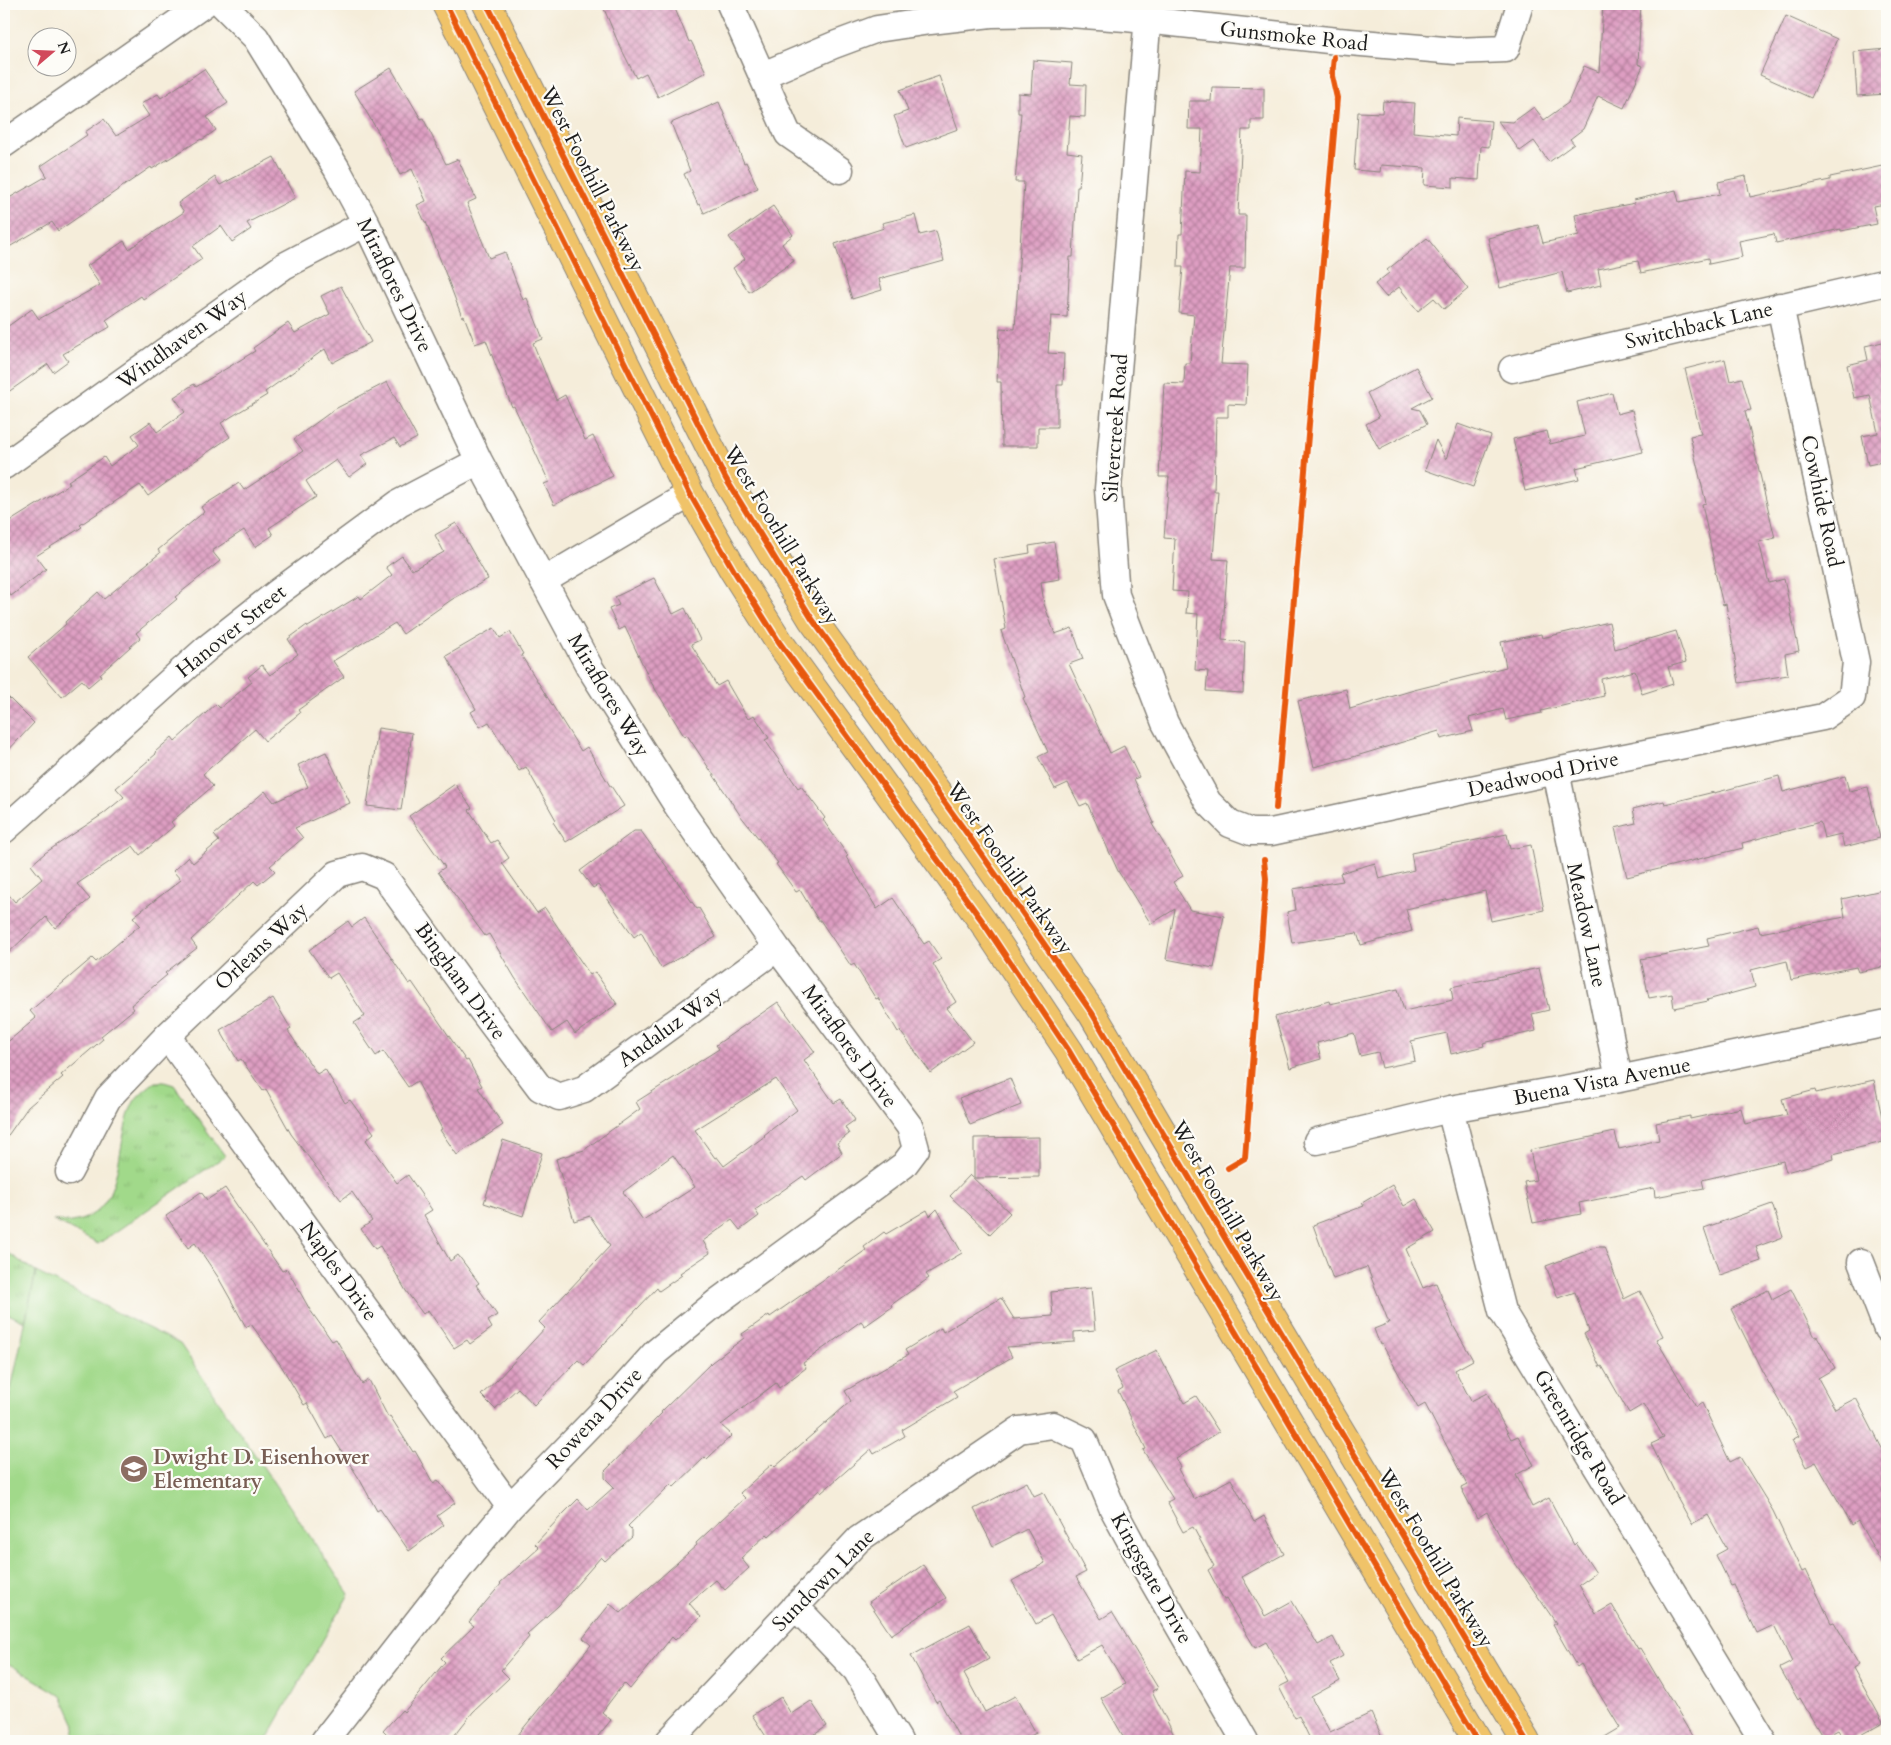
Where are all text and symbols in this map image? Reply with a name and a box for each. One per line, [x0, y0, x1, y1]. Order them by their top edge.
street label: Gunsmoke Road [1218, 14, 1369, 59]
north arrow [28, 28, 78, 78]
text: N [53, 39, 75, 57]
street label: West Foothill Parkway [533, 81, 652, 277]
street label: Miraflores Drive [349, 213, 440, 357]
street label: Windhaven Way [111, 282, 253, 397]
street label: Switchback Lane [1622, 294, 1776, 357]
street label: Silvercreek Road [1096, 353, 1135, 503]
street label: Cowhide Road [1793, 432, 1850, 570]
street label: West Foothill Parkway [716, 439, 847, 630]
street label: Hanover Street [170, 578, 293, 685]
street label: Miraflores Way [560, 628, 657, 762]
street label: Deadwood Drive [1465, 744, 1621, 805]
street label: West Foothill Parkway [938, 775, 1080, 960]
street label: Meadow Lane [1559, 860, 1614, 990]
street label: Orleans Way [208, 896, 314, 997]
street label: Bingham Drive [408, 917, 513, 1046]
street label: Andaluz Way [612, 979, 728, 1074]
street label: Miraflores Drive [795, 979, 904, 1114]
street label: Buena Vista Avenue [1511, 1050, 1693, 1113]
street label: West Foothill Parkway [1163, 1115, 1291, 1307]
street label: Naples Drive [293, 1216, 385, 1327]
street label: Rowena Drive [540, 1361, 649, 1476]
street label: Greenridge Road [1527, 1364, 1630, 1510]
place label: Dwight D. Eisenhower Elementary [153, 1443, 370, 1496]
school or university icon: Dwight D. Eisenhower Elementary [119, 1454, 149, 1484]
street label: West Foothill Parkway [1370, 1462, 1501, 1653]
street label: Kingsgate Drive [1104, 1507, 1200, 1649]
street label: Sundown Lane [766, 1523, 881, 1638]

